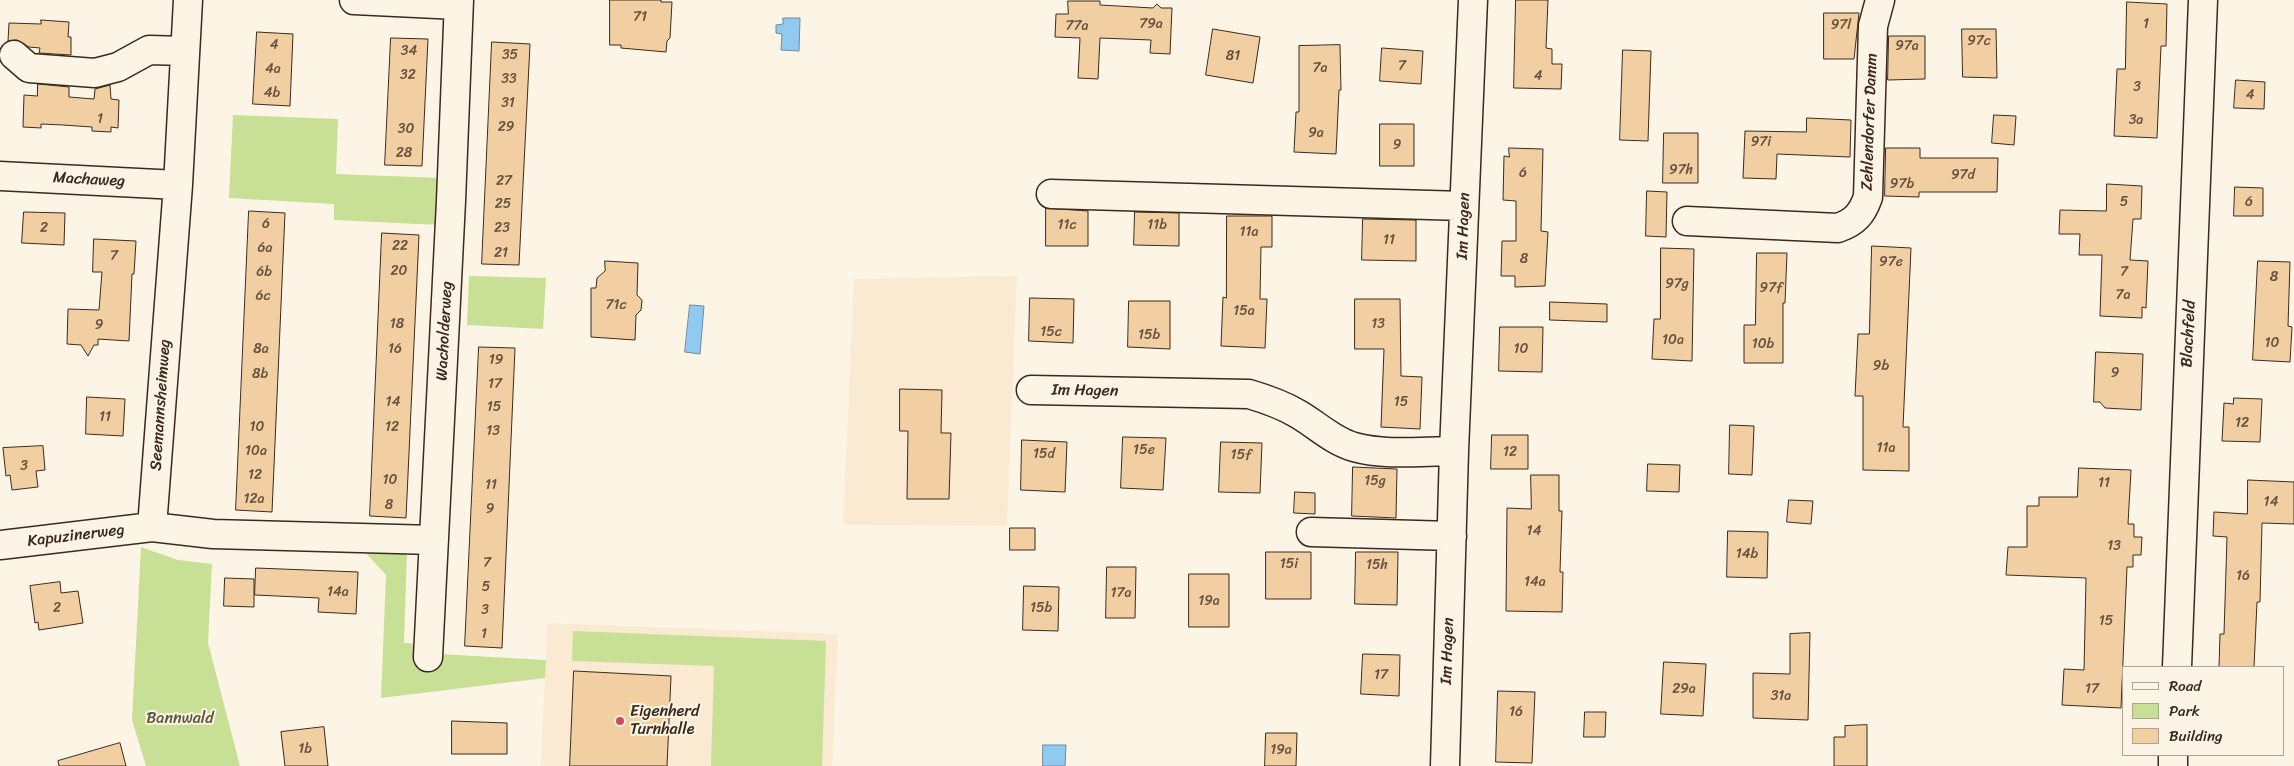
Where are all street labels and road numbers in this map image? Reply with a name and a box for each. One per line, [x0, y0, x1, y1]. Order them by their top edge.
street label: Zehlendorfer Damm [1858, 53, 1882, 191]
street label: Machaweg [52, 169, 126, 191]
street label: Im Hagen [1453, 192, 1475, 260]
street label: Wacholderweg [433, 281, 457, 381]
street label: Blachfeld [2178, 300, 2200, 368]
street label: Seemannsheimweg [147, 339, 175, 471]
street label: Im Hagen [1051, 381, 1119, 401]
street label: Kapuzinerweg [26, 521, 126, 551]
street label: Im Hagen [1437, 617, 1459, 685]

